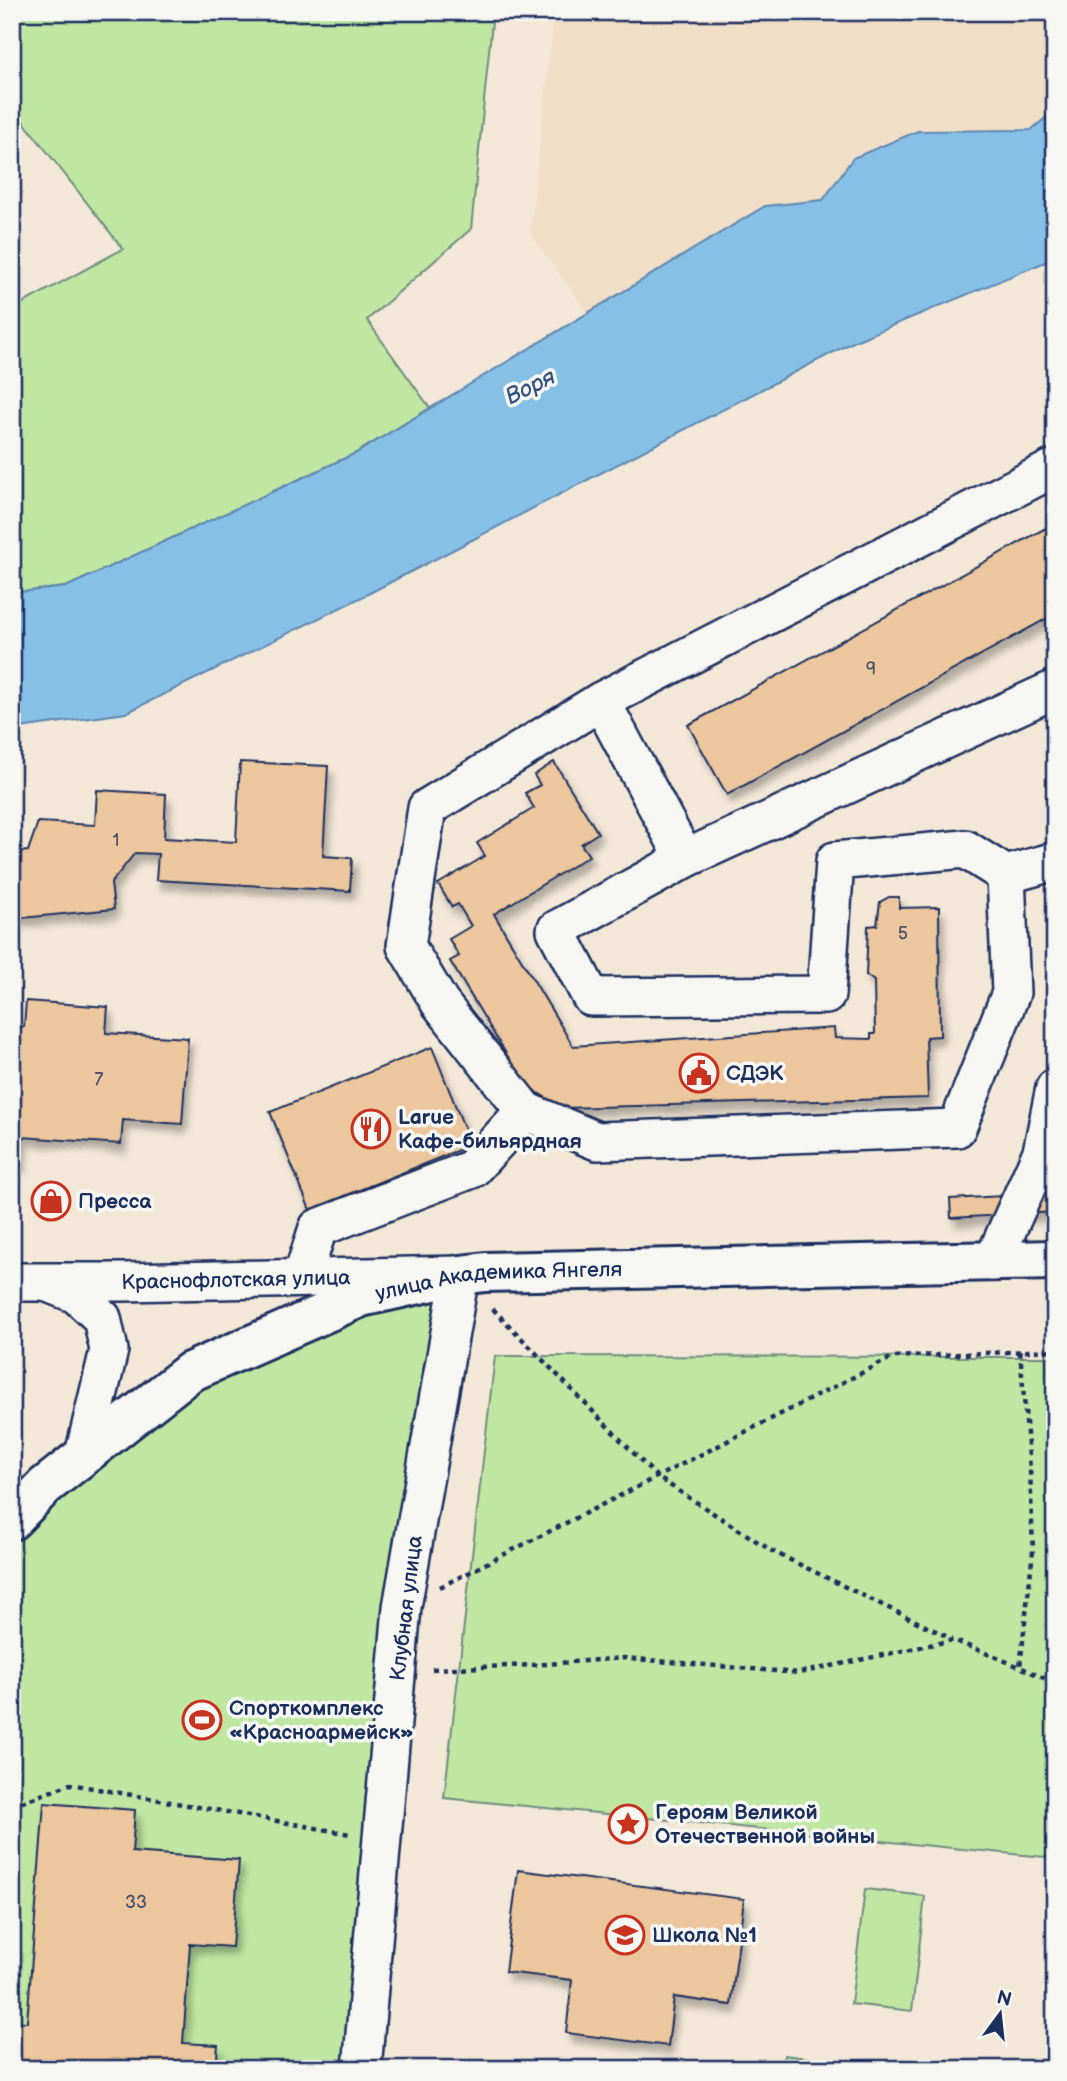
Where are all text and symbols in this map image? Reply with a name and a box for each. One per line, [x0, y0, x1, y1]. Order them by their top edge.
water label: Воря [501, 363, 560, 411]
house number: 9 [866, 659, 876, 680]
house number: 1 [113, 830, 119, 851]
house number: 5 [898, 923, 908, 944]
public building icon: СДЭК [678, 1052, 720, 1094]
place label: СДЭК [726, 1061, 784, 1086]
house number: 7 [95, 1069, 104, 1090]
place label: Larue Кафе-бильярдная [398, 1105, 582, 1154]
restaurant icon: Larue Кафе-бильярдная [350, 1108, 392, 1150]
shop icon: Пресса [30, 1180, 72, 1222]
place label: Пресса [78, 1189, 152, 1214]
street label: улица Академика Янгеля [373, 1257, 623, 1306]
street label: Краснофлотская улица [121, 1265, 351, 1295]
street label: Клубная улица [385, 1533, 428, 1682]
place label: Спорткомплекс «Красноармейск» [229, 1696, 414, 1745]
sports icon: Спорткомплекс «Красноармейск» [181, 1699, 223, 1741]
place label: Героям Великой Отечественной войны [655, 1800, 875, 1849]
place icon: Героям Великой Отечественной войны [607, 1803, 649, 1845]
house number: 33 [125, 1892, 147, 1913]
school or university icon: Школа №1 [604, 1914, 646, 1956]
place label: Школа №1 [652, 1923, 757, 1948]
north arrow [965, 1980, 1036, 2050]
text: N [994, 1986, 1014, 2012]

